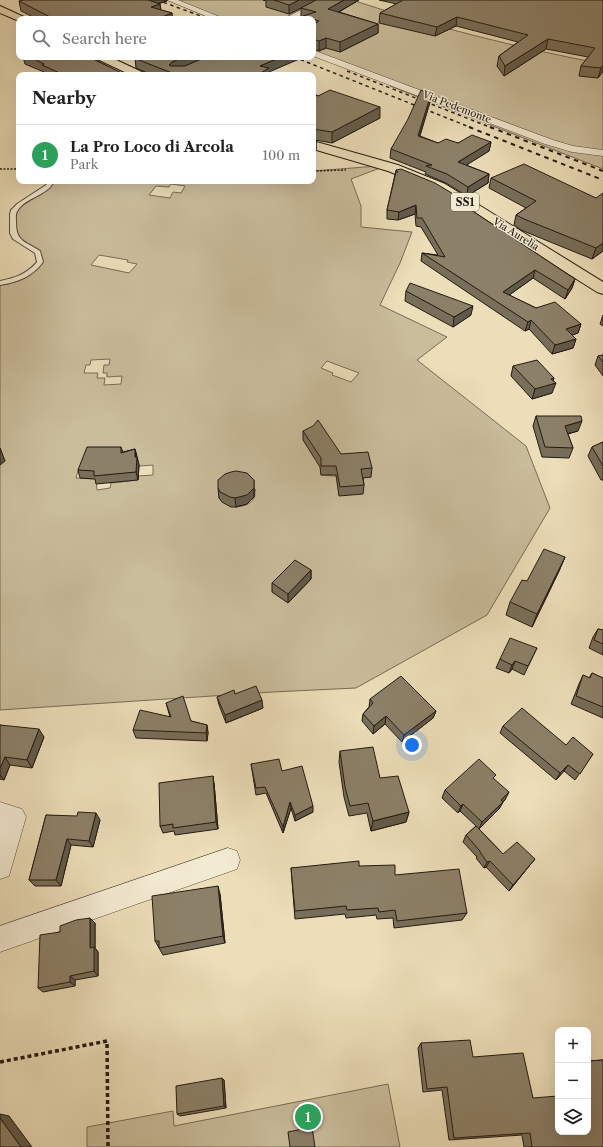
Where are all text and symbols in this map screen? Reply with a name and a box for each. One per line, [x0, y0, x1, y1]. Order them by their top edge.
search box [16, 16, 316, 60]
icon: search [30, 27, 52, 49]
text: Search here [62, 29, 147, 48]
text: Nearby [32, 88, 96, 108]
street label: Via Pedemonte [420, 88, 494, 126]
text: La Pro Loco di Arcola [70, 137, 234, 156]
text: 1 [42, 147, 48, 163]
text: 100 m [262, 147, 300, 163]
text: Park [70, 156, 98, 172]
road number: SS1 [451, 193, 479, 211]
street label: Via Aurelia [490, 214, 542, 254]
your location [402, 735, 422, 755]
map controls [555, 1027, 591, 1135]
button: + [555, 1027, 591, 1063]
button: − [555, 1063, 591, 1099]
button: layers [555, 1099, 591, 1135]
pin: 1 [295, 1102, 321, 1132]

